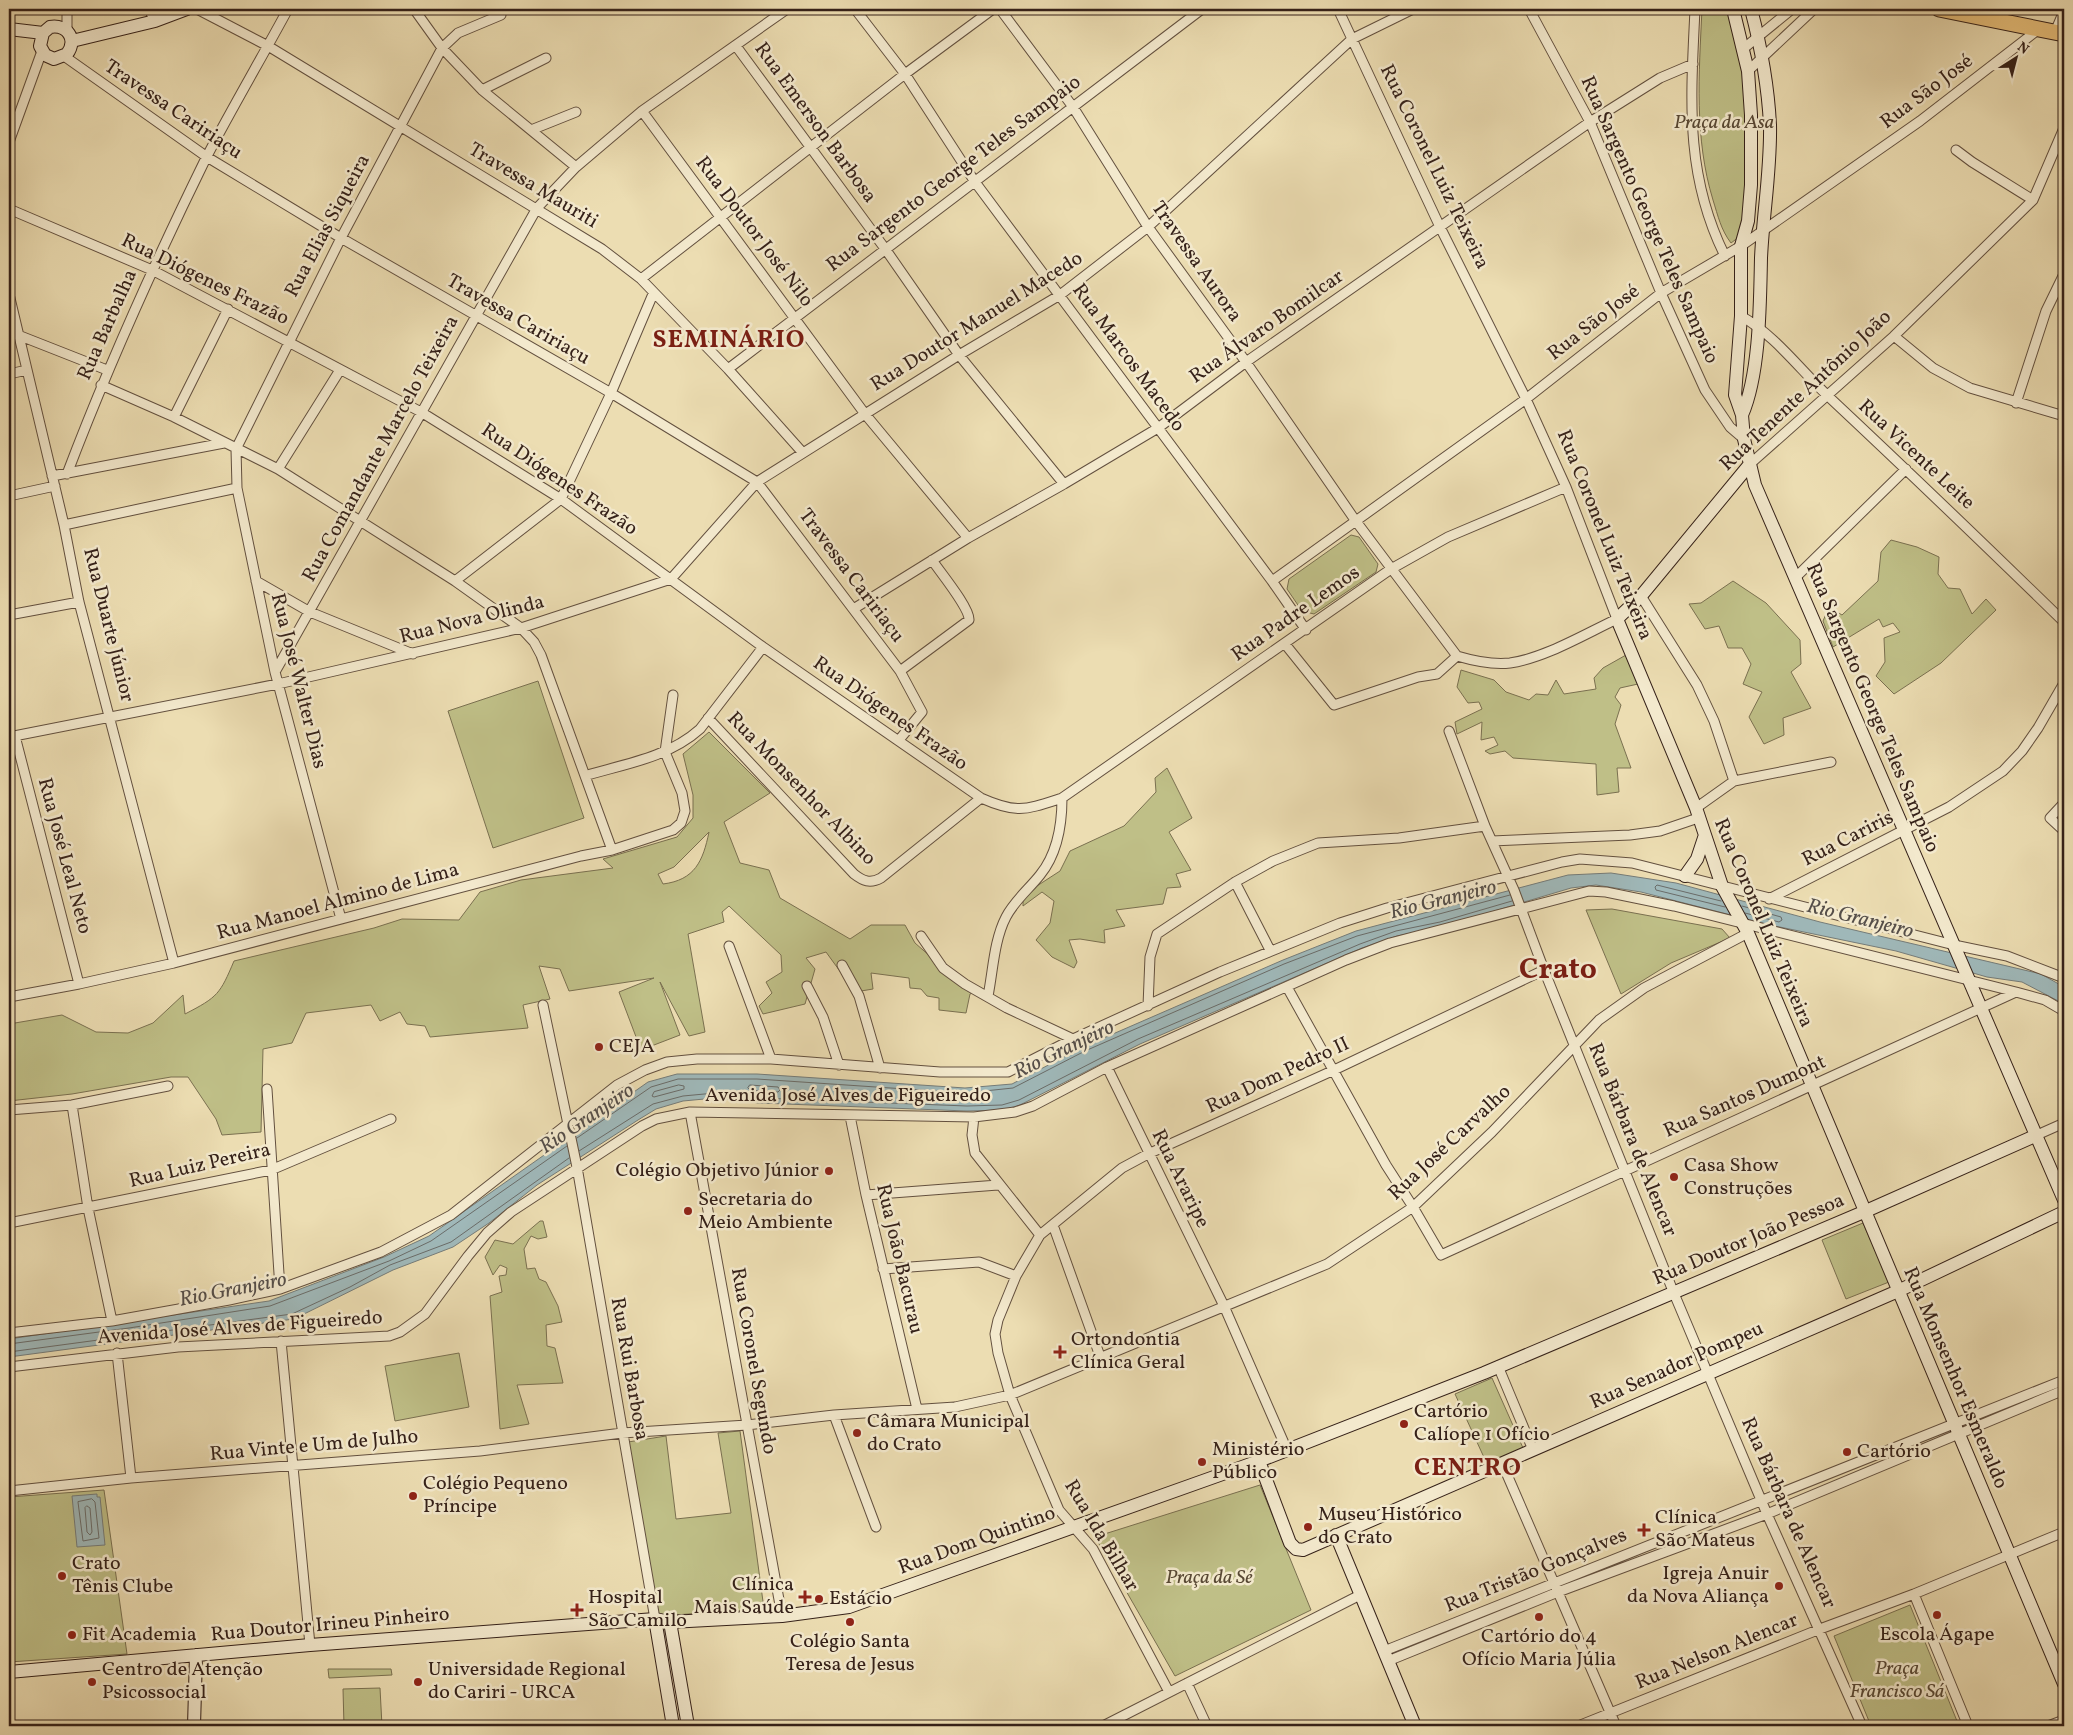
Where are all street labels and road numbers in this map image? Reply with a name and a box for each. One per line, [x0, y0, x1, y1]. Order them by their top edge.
street label: Rua Emerson Barbosa [747, 37, 883, 209]
street label: Rua São José [1875, 48, 1979, 136]
street label: Travessa Caririaçu [98, 53, 248, 167]
street label: Rua Coronel Luiz Teixeira [1372, 60, 1496, 274]
street label: Rua Sargento George Teles Sampaio [821, 69, 1087, 279]
street label: Rua Sargento George Teles Sampaio [1573, 72, 1725, 368]
street label: Travessa Mauriti [463, 136, 603, 236]
street label: Rua Elias Siqueira [278, 149, 378, 303]
street label: Rua Doutor José Nilo [688, 151, 820, 313]
street label: Travessa Aurora [1144, 196, 1248, 328]
street label: Rua Diógenes Frazão [116, 227, 294, 333]
street label: Rua Doutor Manuel Macedo [865, 245, 1089, 399]
street label: Rua Álvaro Bomilcar [1184, 263, 1350, 391]
street label: Rua Barbalha [71, 265, 145, 385]
street label: Travessa Caririaçu [441, 267, 595, 373]
street label: Rua Marcos Macedo [1065, 278, 1191, 438]
street label: Rua São José [1542, 278, 1646, 368]
street label: Rua Tenente Antônio João [1714, 304, 1898, 478]
street label: Rua Comandante Marcelo Teixeira [296, 311, 466, 587]
street label: Rua Vicente Leite [1851, 393, 1981, 517]
street label: Rua Diógenes Frazão [475, 417, 643, 543]
street label: Rua Coronel Luiz Teixeira [1549, 426, 1659, 644]
street label: Travessa Caririaçu [791, 503, 911, 649]
street label: Rua Duarte Júnior [75, 545, 141, 705]
street label: Rua Padre Lemos [1226, 559, 1366, 669]
street label: Rua Sargento George Teles Sampaio [1798, 559, 1946, 857]
street label: Rua Nova Olinda [397, 588, 547, 652]
street label: Rua José Walter Dias [263, 590, 333, 772]
street label: Rua Diógenes Frazão [807, 650, 973, 778]
street label: Rua Monsenhor Albino [720, 706, 882, 872]
street label: Rua José Leal Neto [30, 775, 98, 937]
street label: Rua Cariris [1797, 804, 1899, 874]
street label: Rua Coronel Luiz Teixeira [1706, 814, 1820, 1032]
street label: Rua Manoel Almino de Lima [214, 856, 462, 948]
street label: Rua Dom Pedro II [1202, 1031, 1354, 1121]
street label: Rua Bárbara de Alencar [1580, 1039, 1684, 1241]
street label: Rua Santos Dumont [1659, 1049, 1831, 1145]
street label: Rua José Carvalho [1382, 1079, 1518, 1207]
street label: Avenida José Alves de Figueiredo [705, 1082, 991, 1110]
street label: Rua Araripe [1144, 1125, 1216, 1233]
street label: Rua Luiz Pereira [127, 1136, 274, 1196]
street label: Rua João Bacurau [868, 1181, 930, 1337]
street label: Rua Doutor João Pessoa [1649, 1187, 1849, 1293]
street label: Rua Monsenhor Esmeraldo [1895, 1263, 2015, 1493]
street label: Rua Coronel Segundo [723, 1266, 783, 1456]
street label: Rua Rui Barbosa [603, 1295, 655, 1443]
street label: Avenida José Alves de Figueiredo [96, 1304, 384, 1352]
street label: Rua Senador Pompeu [1586, 1315, 1768, 1417]
street label: Rua Bárbara de Alencar [1733, 1413, 1843, 1613]
street label: Rua Vinte e Um de Julho [209, 1423, 419, 1469]
street label: Rua Ida Bilhar [1057, 1475, 1145, 1597]
street label: Rua Dom Quintino [895, 1500, 1059, 1582]
street label: Rua Tristão Gonçalves [1441, 1522, 1631, 1620]
street label: Rua Doutor Irineu Pinheiro [209, 1601, 451, 1649]
street label: Rua Nelson Alencar [1631, 1607, 1803, 1697]

